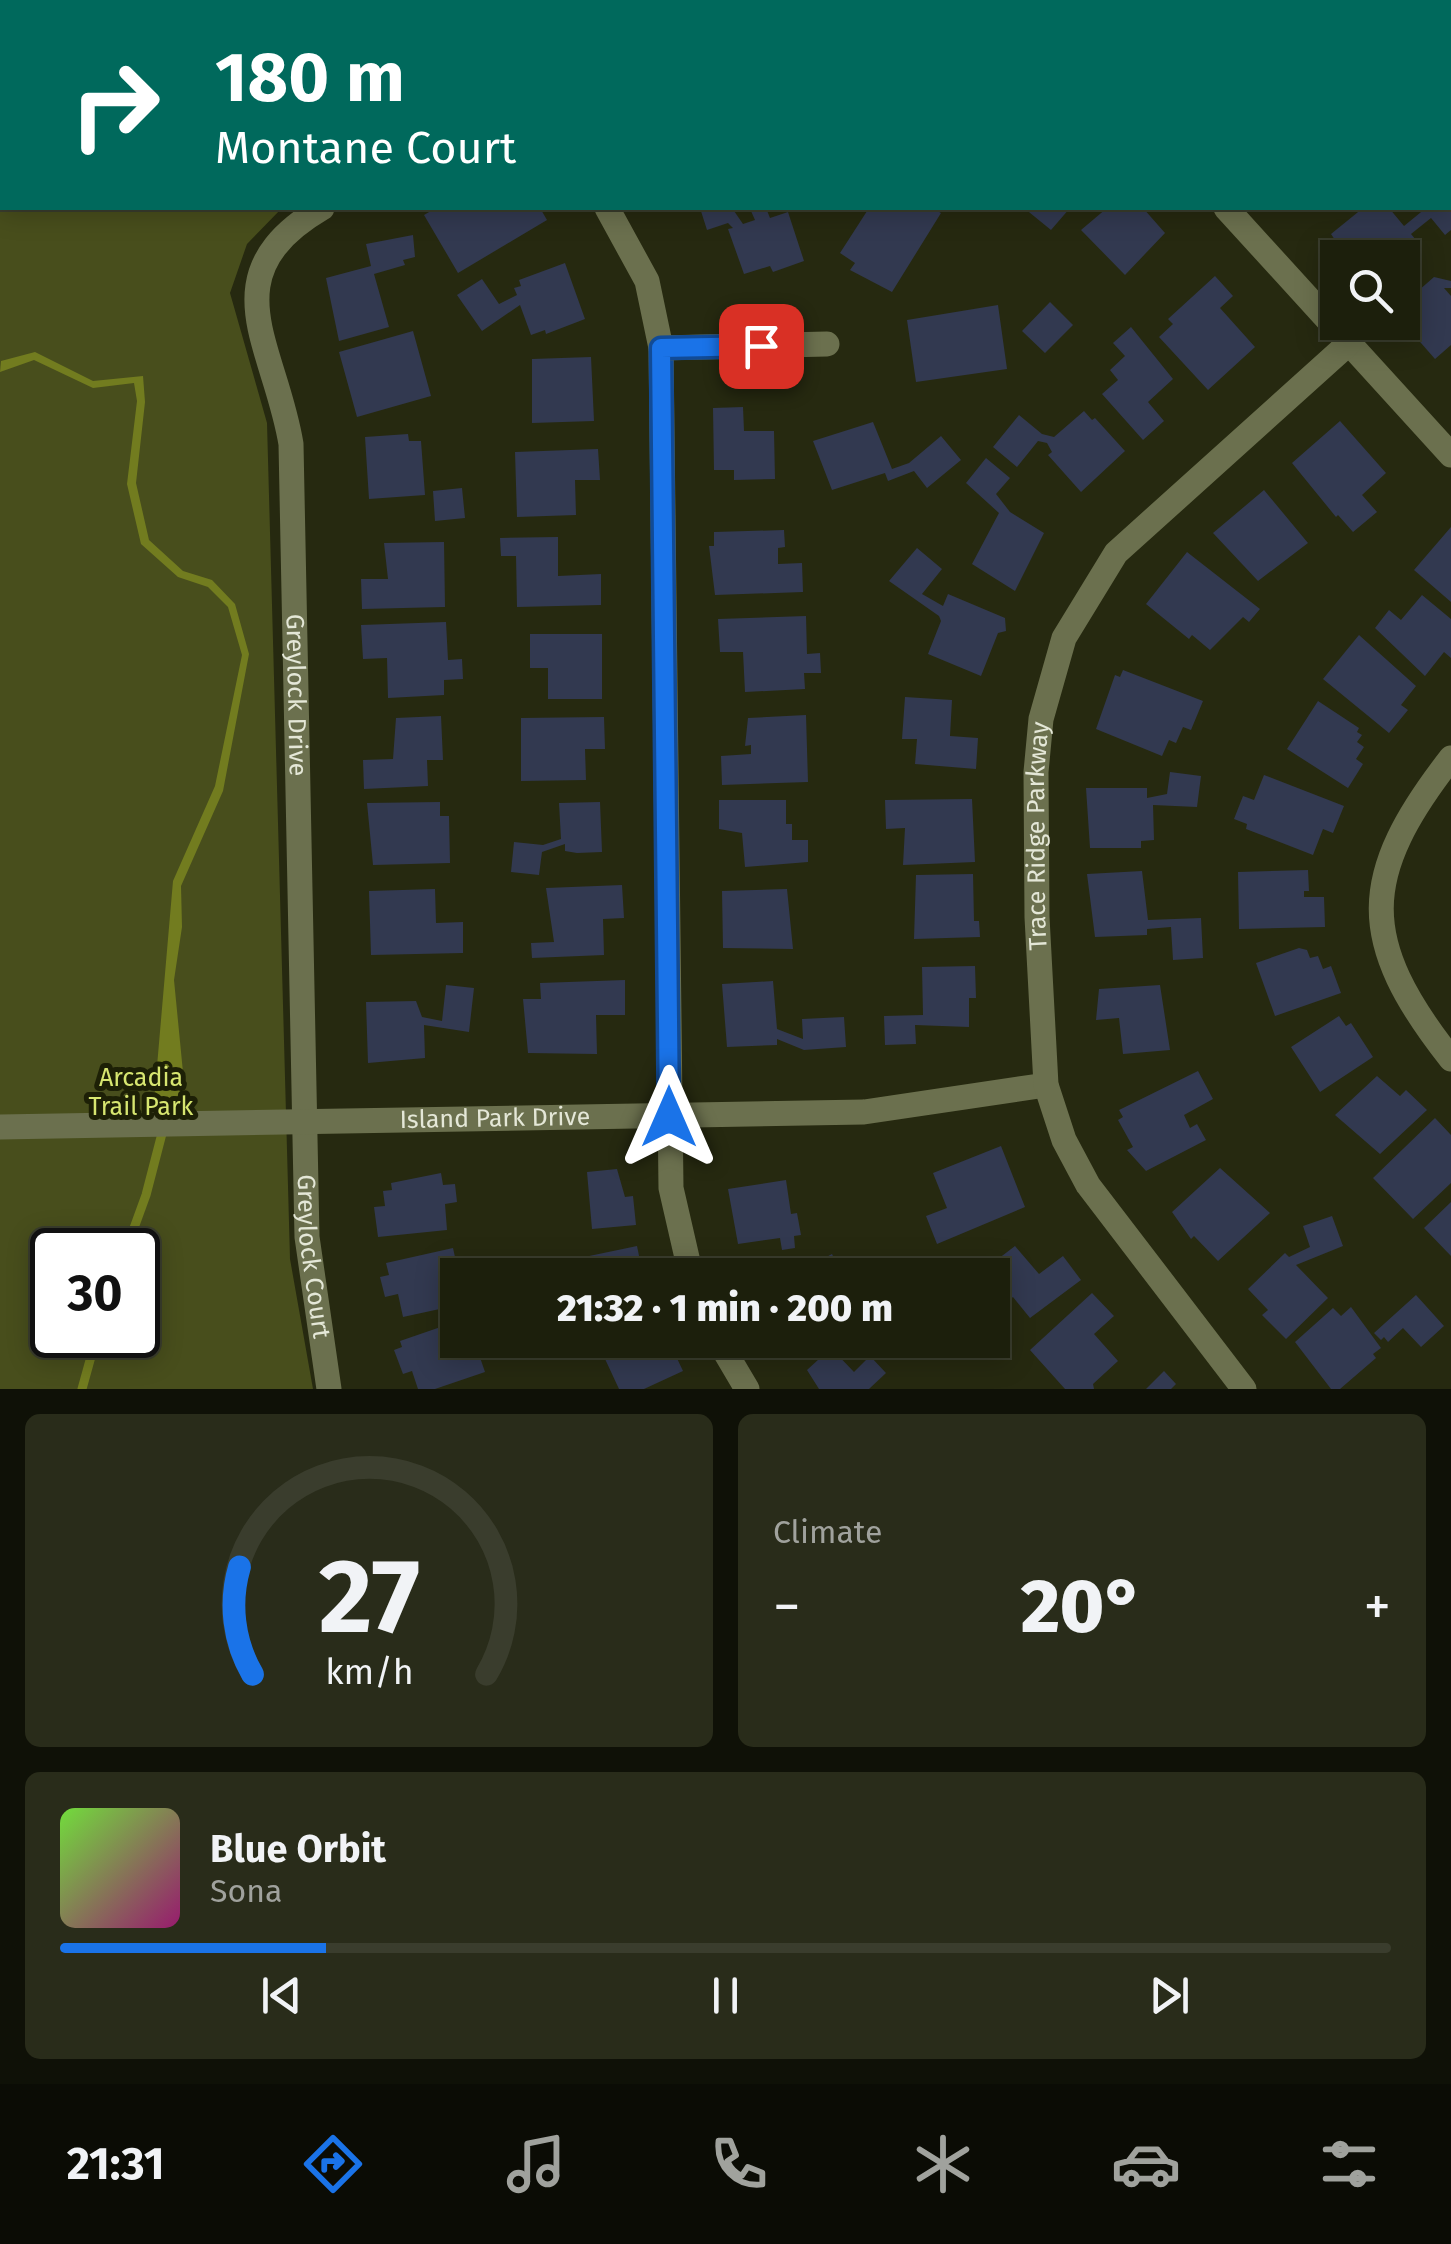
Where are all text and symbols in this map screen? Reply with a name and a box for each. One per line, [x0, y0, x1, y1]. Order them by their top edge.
text: 180 m [215, 36, 405, 120]
icon: right [50, 40, 180, 170]
text: Montane Court [215, 121, 516, 175]
map controls [1320, 240, 1420, 340]
button: search [1320, 240, 1420, 340]
pin [719, 304, 804, 389]
icon: arrive [734, 319, 789, 374]
street label: Greylock Drive [279, 614, 313, 777]
street label: Trace Ridge Parkway [1021, 720, 1056, 951]
park label: Arcadia Trail Park [89, 1063, 194, 1122]
position arrow [617, 1065, 721, 1169]
street label: Island Park Drive [399, 1102, 591, 1135]
street label: Greylock Court [291, 1174, 337, 1342]
speed limit sign: 30 [30, 1228, 160, 1358]
text: 21:32 · 1 min · 200 m [557, 1285, 893, 1331]
text: Climate [773, 1513, 882, 1551]
text: 27 [318, 1535, 420, 1660]
text: 20° [1021, 1562, 1143, 1652]
text: − [773, 1574, 801, 1640]
text: + [1364, 1574, 1391, 1640]
text: km/h [325, 1651, 413, 1693]
text: Blue Orbit [210, 1826, 386, 1872]
text: Sona [210, 1872, 282, 1910]
icon: previous [254, 1968, 309, 2023]
icon: pause [698, 1968, 753, 2023]
icon: next [1142, 1968, 1197, 2023]
icon: directions [298, 2129, 368, 2199]
icon: music [501, 2129, 571, 2199]
icon: phone [704, 2129, 774, 2199]
icon: climate [908, 2129, 978, 2199]
icon: car [1111, 2129, 1181, 2199]
icon: filters [1314, 2129, 1384, 2199]
text: 21:31 [67, 2137, 165, 2191]

